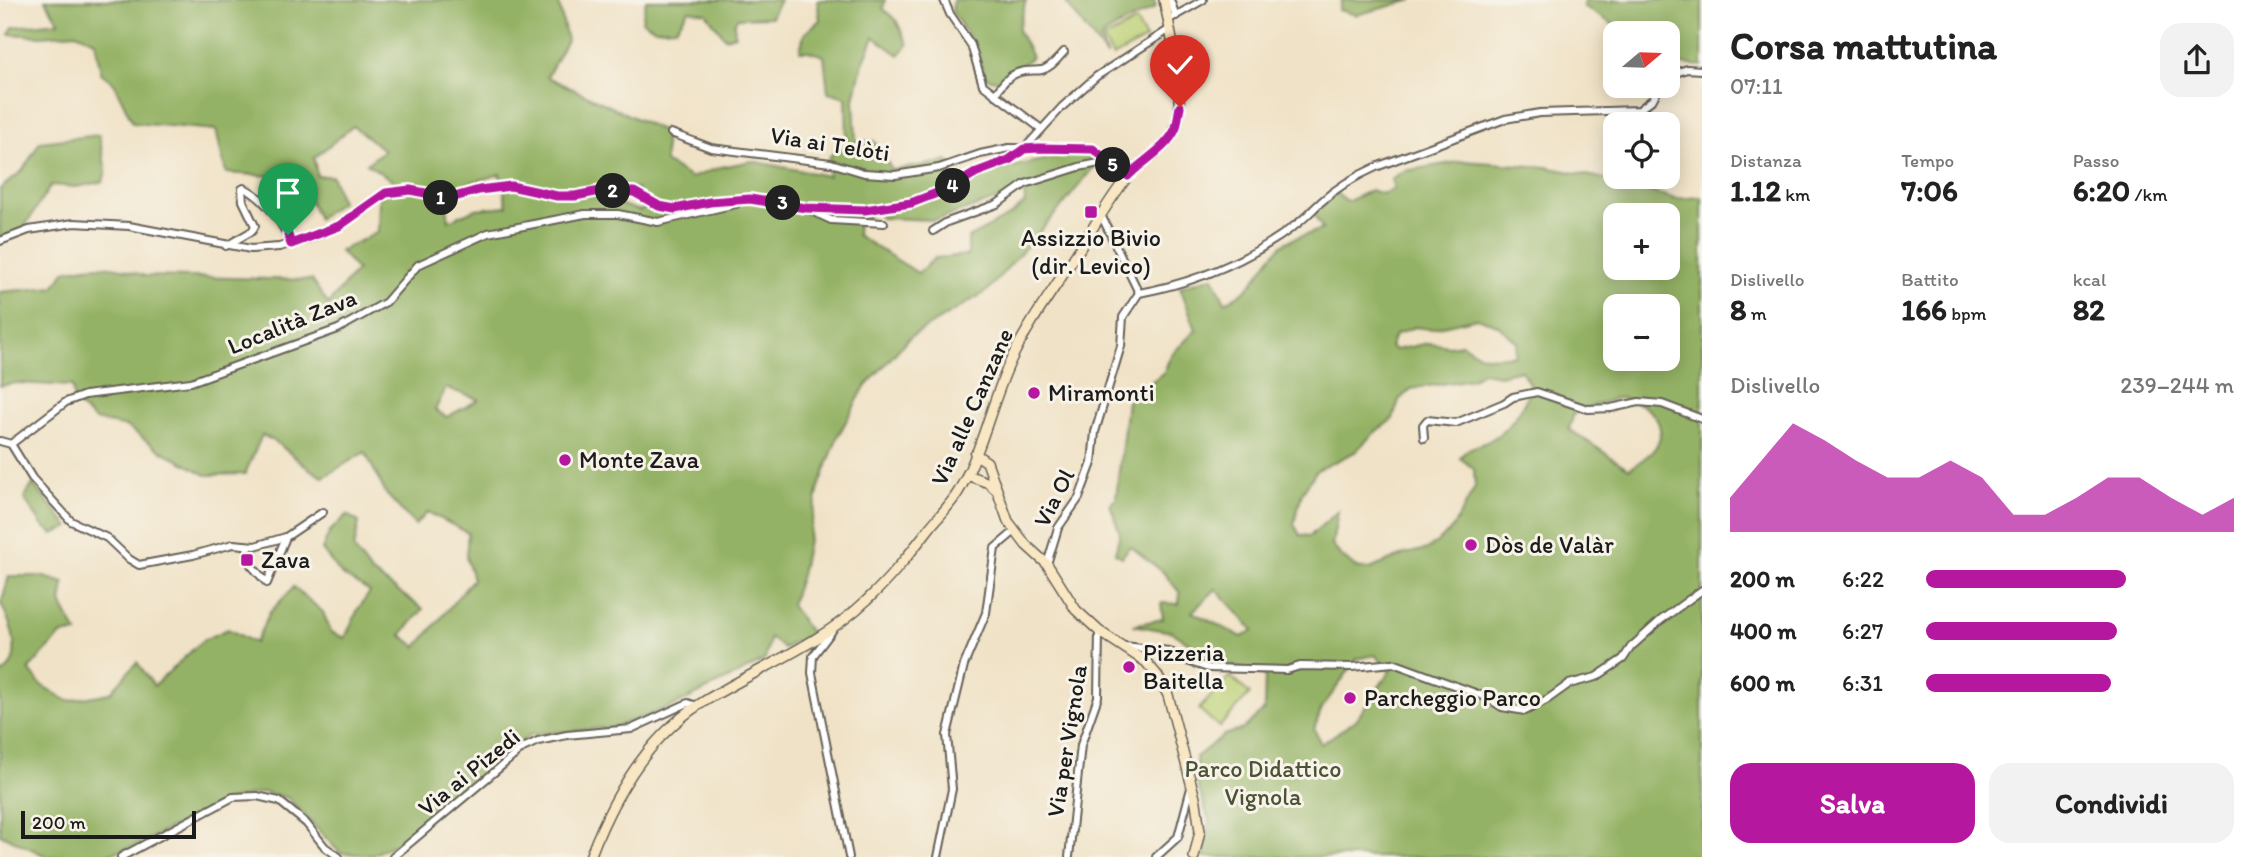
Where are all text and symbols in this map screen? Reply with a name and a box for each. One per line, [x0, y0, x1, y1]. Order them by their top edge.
north arrow [1603, 21, 1680, 98]
map controls [1603, 21, 1680, 371]
text: Corsa mattutina [1730, 23, 1997, 69]
button: share [2160, 23, 2234, 97]
pin [1150, 35, 1210, 107]
icon: check [1161, 46, 1199, 84]
text: 07:11 [1730, 72, 1783, 100]
button: locate [1603, 112, 1680, 189]
street label: Via ai Telòti [768, 120, 892, 167]
pin: 5 [1096, 148, 1130, 182]
text: Distanza [1730, 149, 1802, 172]
text: Tempo [1901, 149, 1954, 172]
text: Passo [2073, 149, 2119, 172]
text: 5 [1108, 153, 1117, 176]
pin [258, 163, 318, 235]
pin: 4 [936, 168, 970, 204]
text: 1.12 [1730, 172, 1781, 209]
text: 7:06 [1901, 172, 1958, 209]
text: 6:20 [2073, 172, 2130, 209]
icon: arrive [269, 174, 307, 212]
pin: 2 [596, 174, 630, 208]
text: 4 [947, 174, 958, 197]
text: 2 [608, 179, 618, 202]
pin: 1 [424, 180, 458, 216]
text: km [1781, 183, 1810, 206]
text: /km [2130, 183, 2168, 206]
text: 1 [436, 186, 445, 209]
pin: 3 [766, 186, 800, 220]
text: 3 [777, 191, 788, 214]
button: + [1603, 203, 1680, 280]
marker: Assizzio Bivio (dir. Levico) [1083, 204, 1099, 220]
place label: Assizzio Bivio (dir. Levico) [1021, 223, 1161, 280]
text: Dislivello [1730, 268, 1805, 291]
text: Battito [1901, 268, 1959, 291]
text: kcal [2073, 268, 2106, 291]
street label: Località Zava [223, 283, 361, 361]
text: 8 [1730, 291, 1746, 328]
text: 166 [1901, 291, 1947, 328]
text: 82 [2073, 291, 2105, 328]
button: − [1603, 294, 1680, 371]
text: m [1746, 302, 1767, 325]
text: bpm [1947, 302, 1987, 325]
street label: Via alle Canzane [924, 324, 1019, 490]
text: Dislivello [1730, 371, 1820, 399]
text: 239–244 m [2120, 371, 2234, 399]
place label: Miramonti [1048, 378, 1155, 407]
marker: Miramonti [1026, 385, 1042, 401]
place label: Monte Zava [579, 445, 700, 474]
marker: Monte Zava [557, 452, 573, 468]
street label: Via Ol [1027, 464, 1081, 532]
place label: Dòs de Valàr [1485, 530, 1614, 559]
marker: Dòs de Valàr [1463, 537, 1479, 553]
place label: Zava [261, 545, 310, 574]
marker: Zava [239, 552, 255, 568]
text: 200 m [1730, 565, 1795, 593]
text: 6:22 [1842, 565, 1884, 593]
text: 400 m [1730, 617, 1797, 645]
text: 6:27 [1842, 617, 1883, 645]
place label: Pizzeria Baitella [1143, 638, 1225, 695]
marker: Pizzeria Baitella [1121, 659, 1137, 675]
street label: Via per Vignola [1040, 662, 1093, 819]
text: 600 m [1730, 669, 1795, 697]
text: 6:31 [1842, 669, 1883, 697]
place label: Parcheggio Parco [1364, 683, 1541, 712]
marker: Parcheggio Parco [1342, 690, 1358, 706]
street label: Via ai Pizedi [412, 722, 526, 822]
park label: Parco Didattico Vignola [1184, 754, 1342, 811]
button: Salva [1730, 763, 1975, 843]
button: Condividi [1989, 763, 2234, 843]
scale bar [21, 808, 196, 840]
text: 200 m [32, 811, 86, 834]

